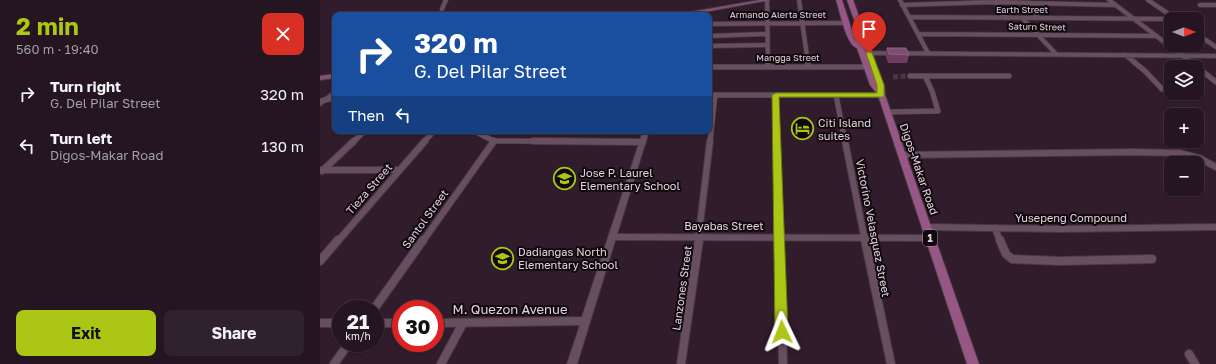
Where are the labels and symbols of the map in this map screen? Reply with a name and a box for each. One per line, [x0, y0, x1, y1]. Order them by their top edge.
street label: Earth Street [996, 4, 1048, 15]
street label: Armando Alerta Street [730, 9, 827, 20]
pin [852, 12, 886, 53]
north arrow [1164, 12, 1204, 52]
street label: Saturn Street [1008, 20, 1066, 33]
street label: Mangga Street [756, 52, 820, 63]
hotel icon: Citi Island suites [789, 116, 815, 142]
place label: Citi Island suites [818, 116, 871, 142]
street label: Digos-Makar Road [898, 121, 941, 216]
street label: Victorino Velasquez Street [854, 158, 893, 298]
street label: Tieza Street [343, 161, 394, 217]
school or university icon: Jose P. Laurel Elementary School [551, 166, 577, 192]
place label: Jose P. Laurel Elementary School [580, 166, 680, 192]
street label: Santol Street [399, 187, 450, 251]
street label: Yusepeng Compound [1015, 211, 1127, 224]
street label: Bayabas Street [684, 219, 764, 232]
road number: 1 [923, 230, 937, 246]
school or university icon: Dadiangas North Elementary School [490, 245, 516, 271]
place label: Dadiangas North Elementary School [518, 245, 618, 271]
street label: Lanzones Street [669, 245, 694, 331]
speed limit sign: 30 [392, 300, 444, 352]
street label: M. Quezon Avenue [453, 301, 567, 317]
position arrow [761, 311, 803, 353]

